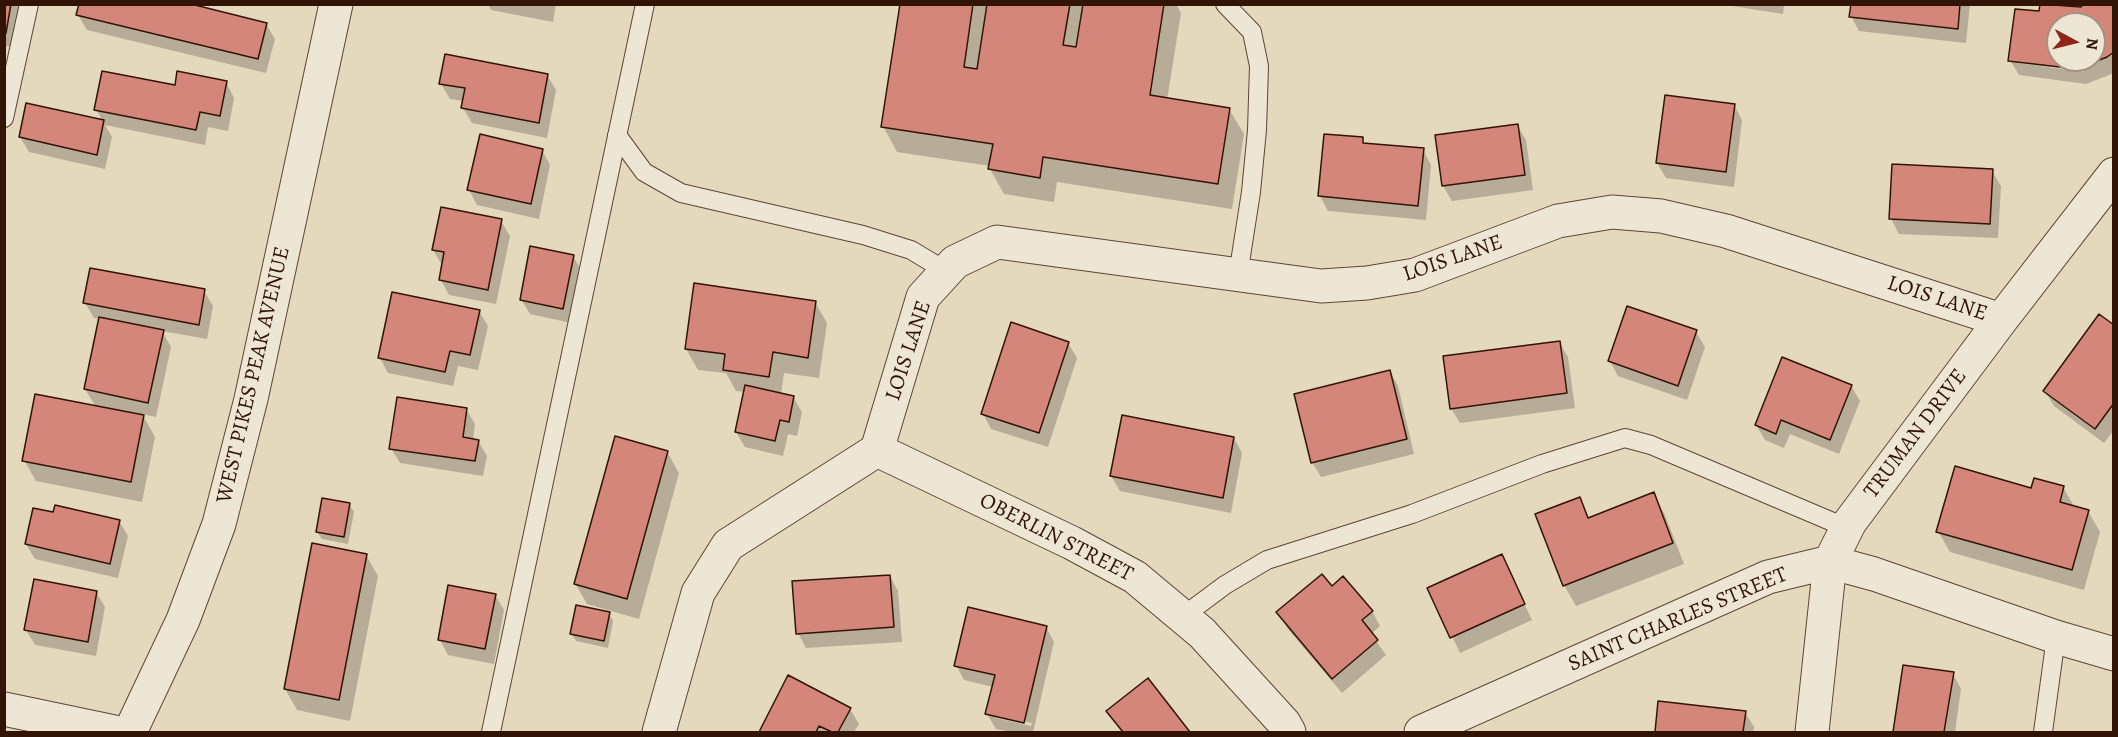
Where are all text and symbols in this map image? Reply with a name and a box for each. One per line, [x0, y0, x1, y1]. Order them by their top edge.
north arrow [2046, 12, 2106, 72]
text: N [2080, 37, 2104, 51]
street label: LOIS LANE [1400, 230, 1506, 288]
street label: WEST PIKES PEAK AVENUE [212, 244, 296, 506]
street label: LOIS LANE [1884, 270, 1990, 328]
street label: LOIS LANE [880, 298, 938, 404]
street label: TRUMAN DRIVE [1859, 364, 1973, 504]
street label: OBERLIN STREET [975, 488, 1137, 588]
street label: SAINT CHARLES STREET [1564, 562, 1792, 678]

